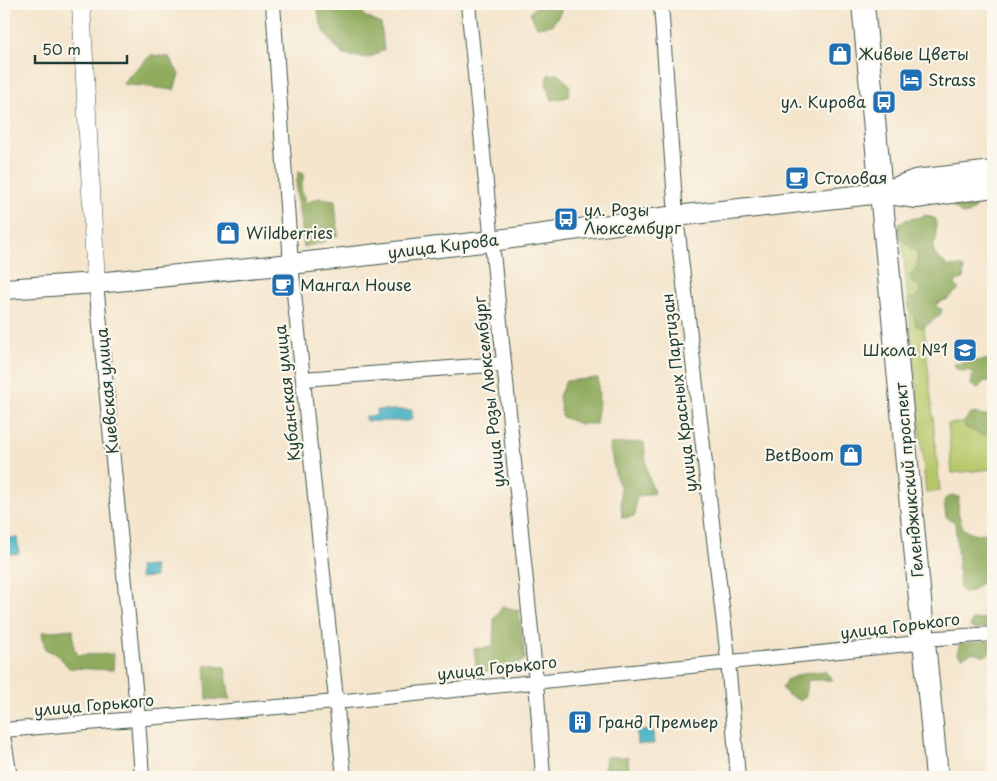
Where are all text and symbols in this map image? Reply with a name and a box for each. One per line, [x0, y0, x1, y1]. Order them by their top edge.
scale bar [35, 32, 128, 64]
text: 50 m [42, 37, 81, 60]
shop icon: Живые Цветы [827, 41, 853, 67]
place label: Живые Цветы [858, 41, 969, 65]
hotel icon: Strass [898, 67, 924, 93]
place label: Strass [928, 67, 976, 91]
place label: ул. Кирова [781, 89, 866, 113]
bus stop icon: ул. Кирова [871, 89, 897, 115]
cafe icon: Столовая [784, 165, 810, 191]
place label: Столовая [814, 165, 887, 189]
place label: ул. Розы Люксембург [584, 197, 682, 239]
bus stop icon: ул. Розы Люксембург [553, 206, 579, 232]
shop icon: Wildberries [215, 220, 241, 246]
place label: Wildberries [246, 220, 333, 244]
street label: улица Кирова [386, 226, 500, 264]
cafe icon: Мангал House [270, 272, 296, 298]
place label: Мангал House [300, 272, 412, 296]
street label: улица Красных Партизан [654, 292, 702, 494]
street label: улица Розы Люксембург [466, 294, 510, 489]
street label: Кубанская улица [267, 324, 305, 463]
street label: Киевская улица [89, 327, 123, 455]
place label: Школа №1 [863, 337, 948, 361]
school or university icon: Школа №1 [952, 337, 978, 363]
street label: Геленджикский проспект [887, 381, 928, 579]
place label: BetBoom [764, 442, 834, 466]
shop icon: BetBoom [838, 442, 864, 468]
street label: улица Горького [839, 606, 961, 644]
street label: улица Горького [436, 649, 558, 685]
street label: улица Горького [33, 687, 155, 721]
building icon: Гранд Премьер [567, 709, 593, 735]
place label: Гранд Премьер [598, 709, 718, 733]

